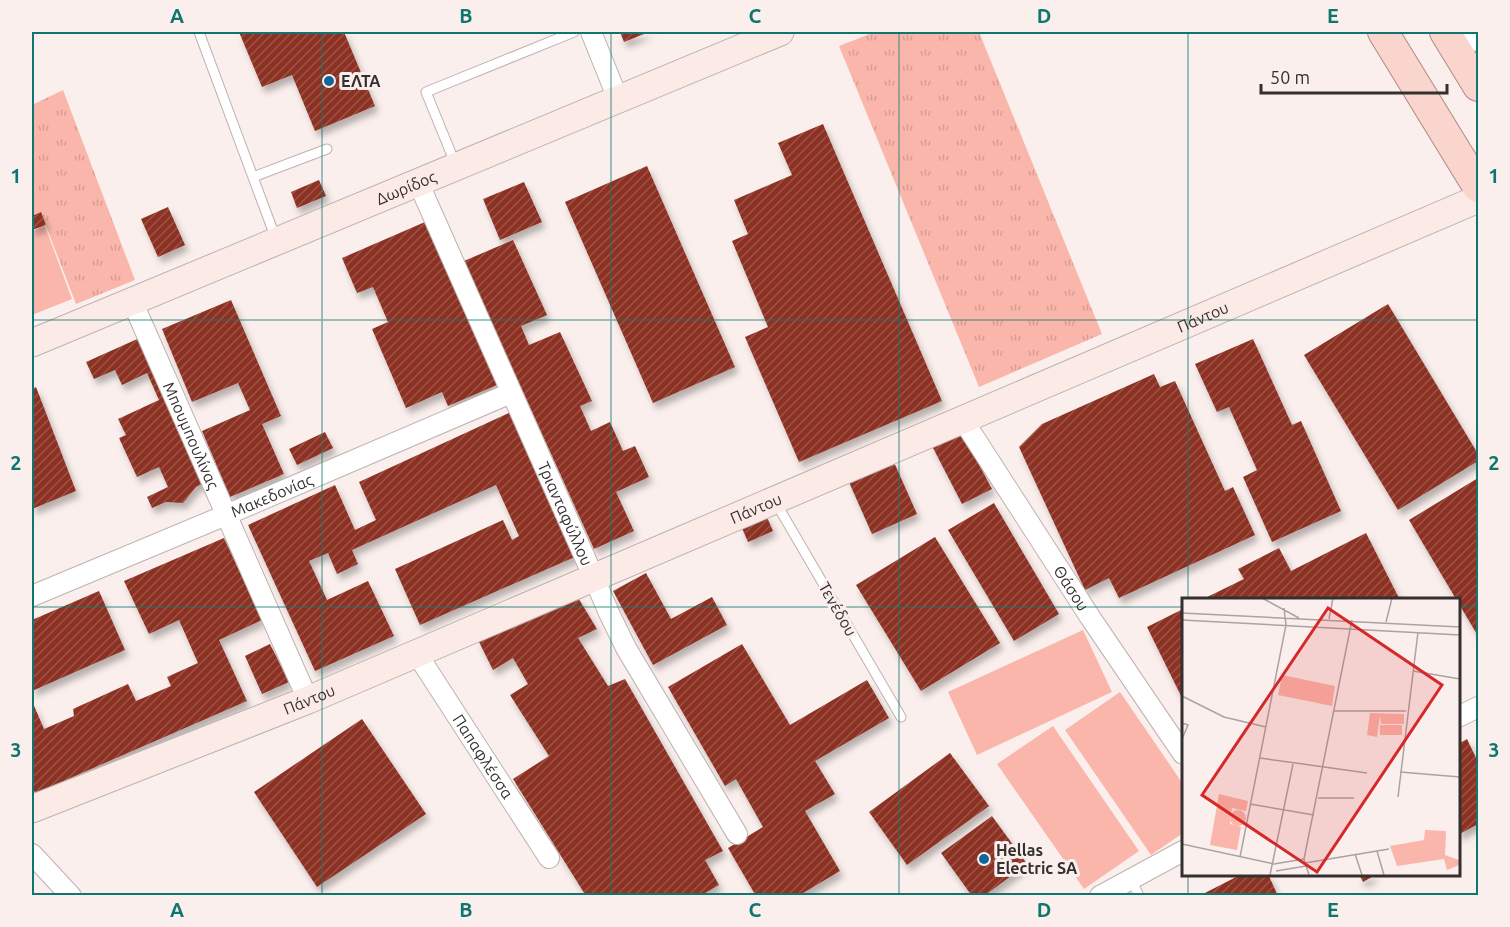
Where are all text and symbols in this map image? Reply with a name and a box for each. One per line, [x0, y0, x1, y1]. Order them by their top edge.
text: A [170, 4, 184, 27]
text: B [459, 4, 473, 27]
text: C [749, 4, 762, 27]
text: D [1037, 4, 1051, 27]
text: E [1327, 4, 1339, 27]
scale bar [1261, 57, 1447, 95]
text: 50 m [1270, 67, 1310, 87]
place label: ΕΛΤΑ [341, 72, 381, 90]
marker: ΕΛΤΑ [322, 74, 336, 88]
text: 1 [10, 164, 22, 187]
text: 1 [1488, 164, 1500, 187]
street label: Δωρίδος [373, 167, 439, 208]
street label: Πάντου [1174, 298, 1231, 336]
street label: Μπουμπουλίνας [160, 379, 223, 492]
text: 2 [10, 451, 22, 474]
text: 2 [1488, 451, 1500, 474]
street label: Τριανταφύλλου [535, 459, 596, 568]
street label: Μακεδονίας [228, 470, 316, 521]
street label: Πάντου [727, 489, 784, 527]
street label: Θάσου [1050, 562, 1093, 614]
street label: Τενέδου [815, 579, 861, 639]
inset map [1182, 598, 1459, 876]
street label: Πάντου [281, 681, 338, 718]
street label: Παπαφλέσσα [449, 711, 517, 802]
text: 3 [10, 738, 22, 761]
text: 3 [1488, 738, 1500, 761]
place label: Hellas Electric SA [996, 841, 1078, 877]
marker: Hellas Electric SA [977, 852, 991, 866]
text: A [170, 898, 184, 921]
text: B [459, 898, 473, 921]
text: C [749, 898, 762, 921]
text: D [1037, 898, 1051, 921]
text: E [1327, 898, 1339, 921]

